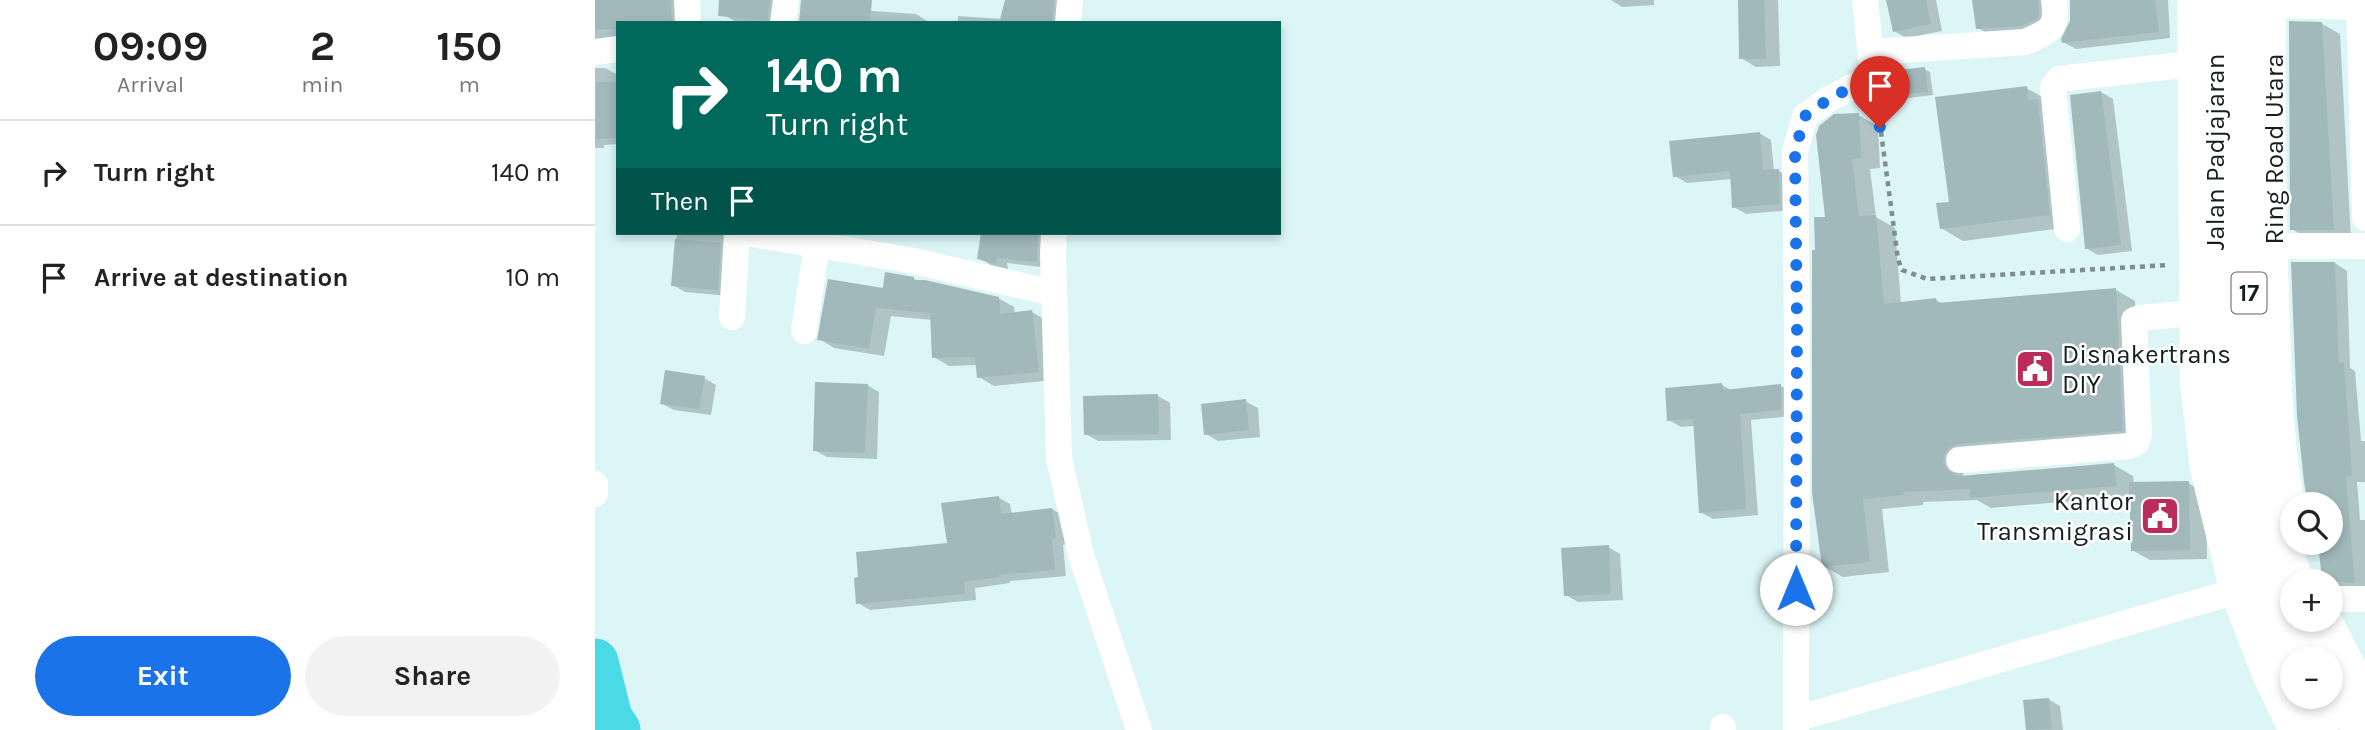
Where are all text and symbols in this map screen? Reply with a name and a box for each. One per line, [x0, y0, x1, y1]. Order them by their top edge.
text: 09:09 [93, 21, 208, 71]
text: 2 [310, 21, 335, 71]
text: 150 [436, 21, 502, 71]
text: 140 m [766, 47, 903, 104]
icon: right [651, 49, 742, 140]
street label: Ring Road Utara [2259, 53, 2290, 245]
street label: Jalan Padjajaran [2200, 54, 2231, 250]
pin [1850, 56, 1910, 128]
icon: arrive [1861, 67, 1899, 105]
text: Arrival [117, 71, 184, 98]
text: min [301, 71, 343, 98]
text: m [458, 71, 480, 98]
text: Turn right [766, 106, 908, 143]
icon: right [35, 154, 73, 192]
text: Turn right [94, 157, 215, 188]
text: 140 m [491, 157, 560, 188]
icon: arrive [723, 182, 761, 220]
text: Then [651, 186, 709, 217]
icon: arrive [35, 259, 73, 297]
text: Arrive at destination [94, 262, 348, 293]
text: 10 m [505, 262, 560, 293]
road number: 17 [2231, 272, 2267, 314]
place label: Disnakertrans DIY [2062, 339, 2231, 400]
public building icon: Disnakertrans DIY [2014, 348, 2056, 390]
place label: Kantor Transmigrasi [1977, 486, 2134, 547]
map controls [2280, 492, 2343, 709]
button: search [2280, 492, 2343, 555]
public building icon: Kantor Transmigrasi [2139, 495, 2181, 537]
position arrow [1759, 552, 1833, 626]
button: + [2280, 569, 2343, 632]
button: Exit [35, 636, 291, 716]
button: Share [305, 636, 560, 716]
button: − [2280, 646, 2343, 709]

